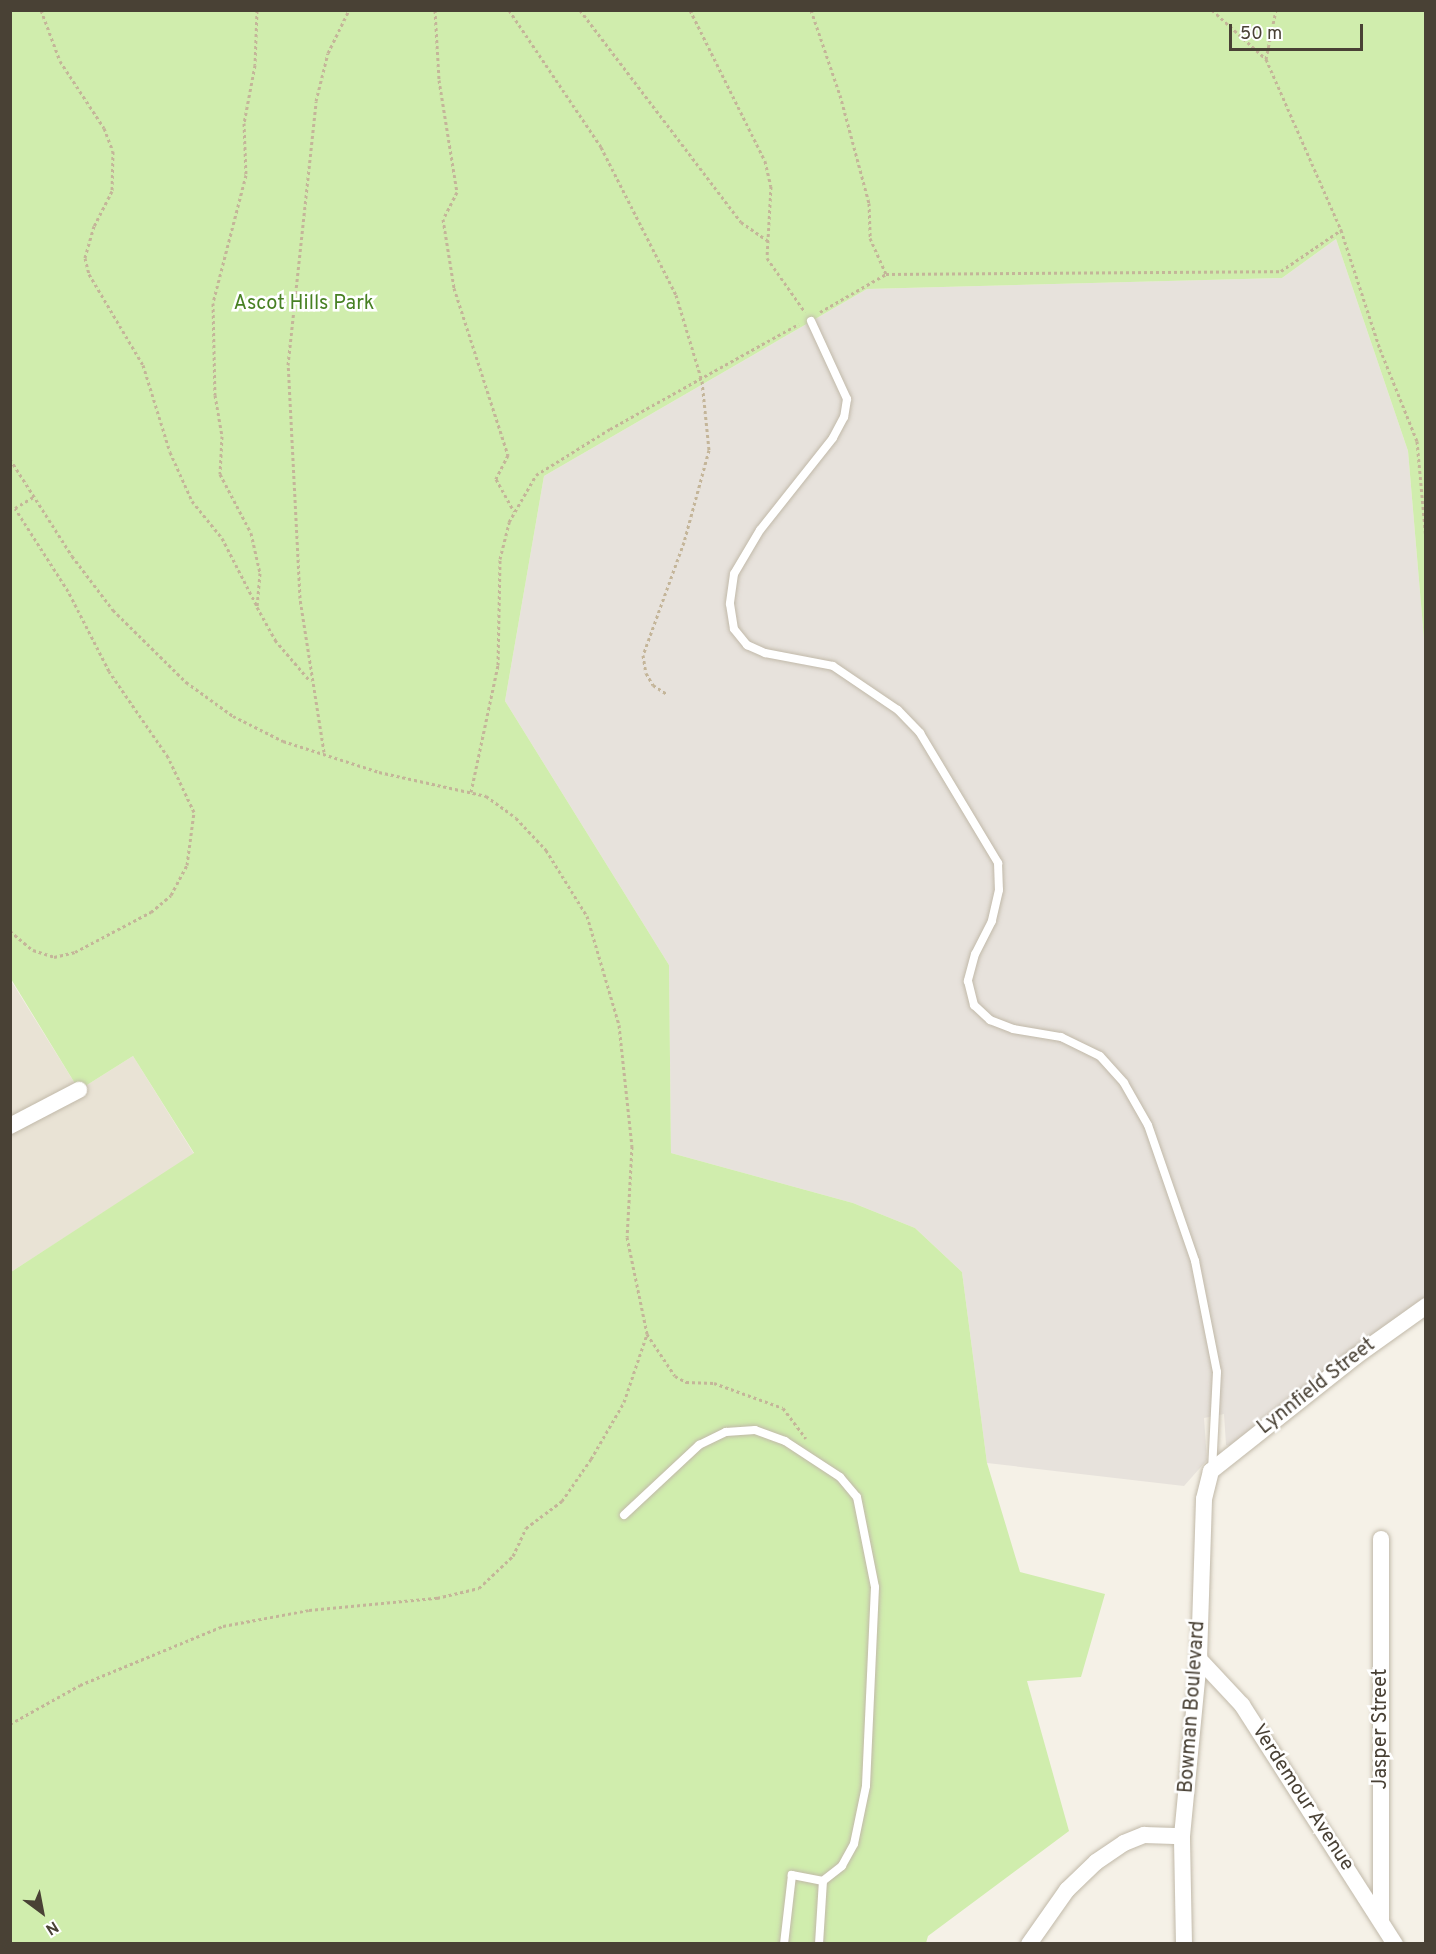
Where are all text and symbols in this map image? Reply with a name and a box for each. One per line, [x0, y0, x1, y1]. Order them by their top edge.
scale bar [1232, 12, 1366, 50]
text: 50 m [1240, 23, 1282, 46]
park label: Ascot Hills Park [234, 292, 374, 316]
street label: Lynnfield Street [1253, 1334, 1381, 1440]
street label: Bowman Boulevard [1175, 1620, 1211, 1794]
street label: Jasper Street [1369, 1669, 1393, 1789]
street label: Verdemour Avenue [1245, 1720, 1359, 1876]
north arrow [12, 1882, 72, 1942]
text: N [41, 1916, 62, 1939]

